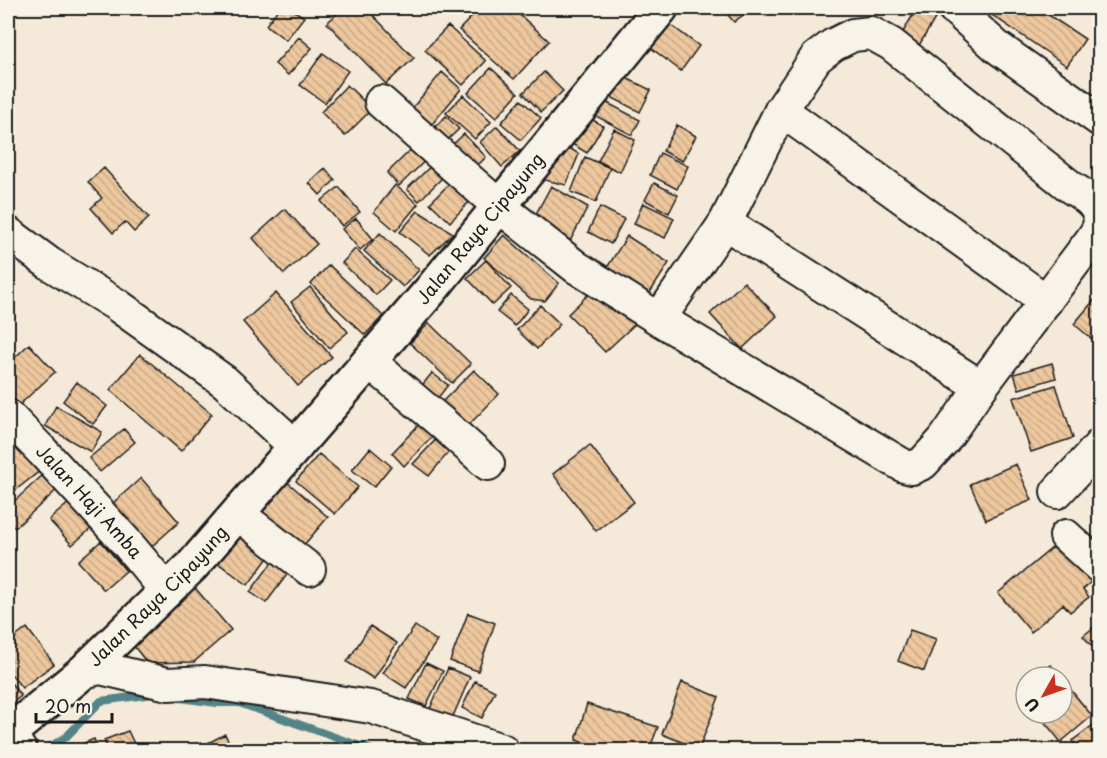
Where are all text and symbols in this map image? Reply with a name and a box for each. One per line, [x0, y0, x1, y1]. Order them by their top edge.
street label: Jalan Raya Cipayung [409, 146, 550, 310]
street label: Jalan Haji Amba [31, 438, 150, 565]
street label: Jalan Raya Cipayung [81, 519, 233, 672]
north arrow [1014, 665, 1074, 725]
scale bar [36, 686, 112, 724]
text: 20 m [45, 692, 91, 719]
text: U [1019, 693, 1045, 718]

